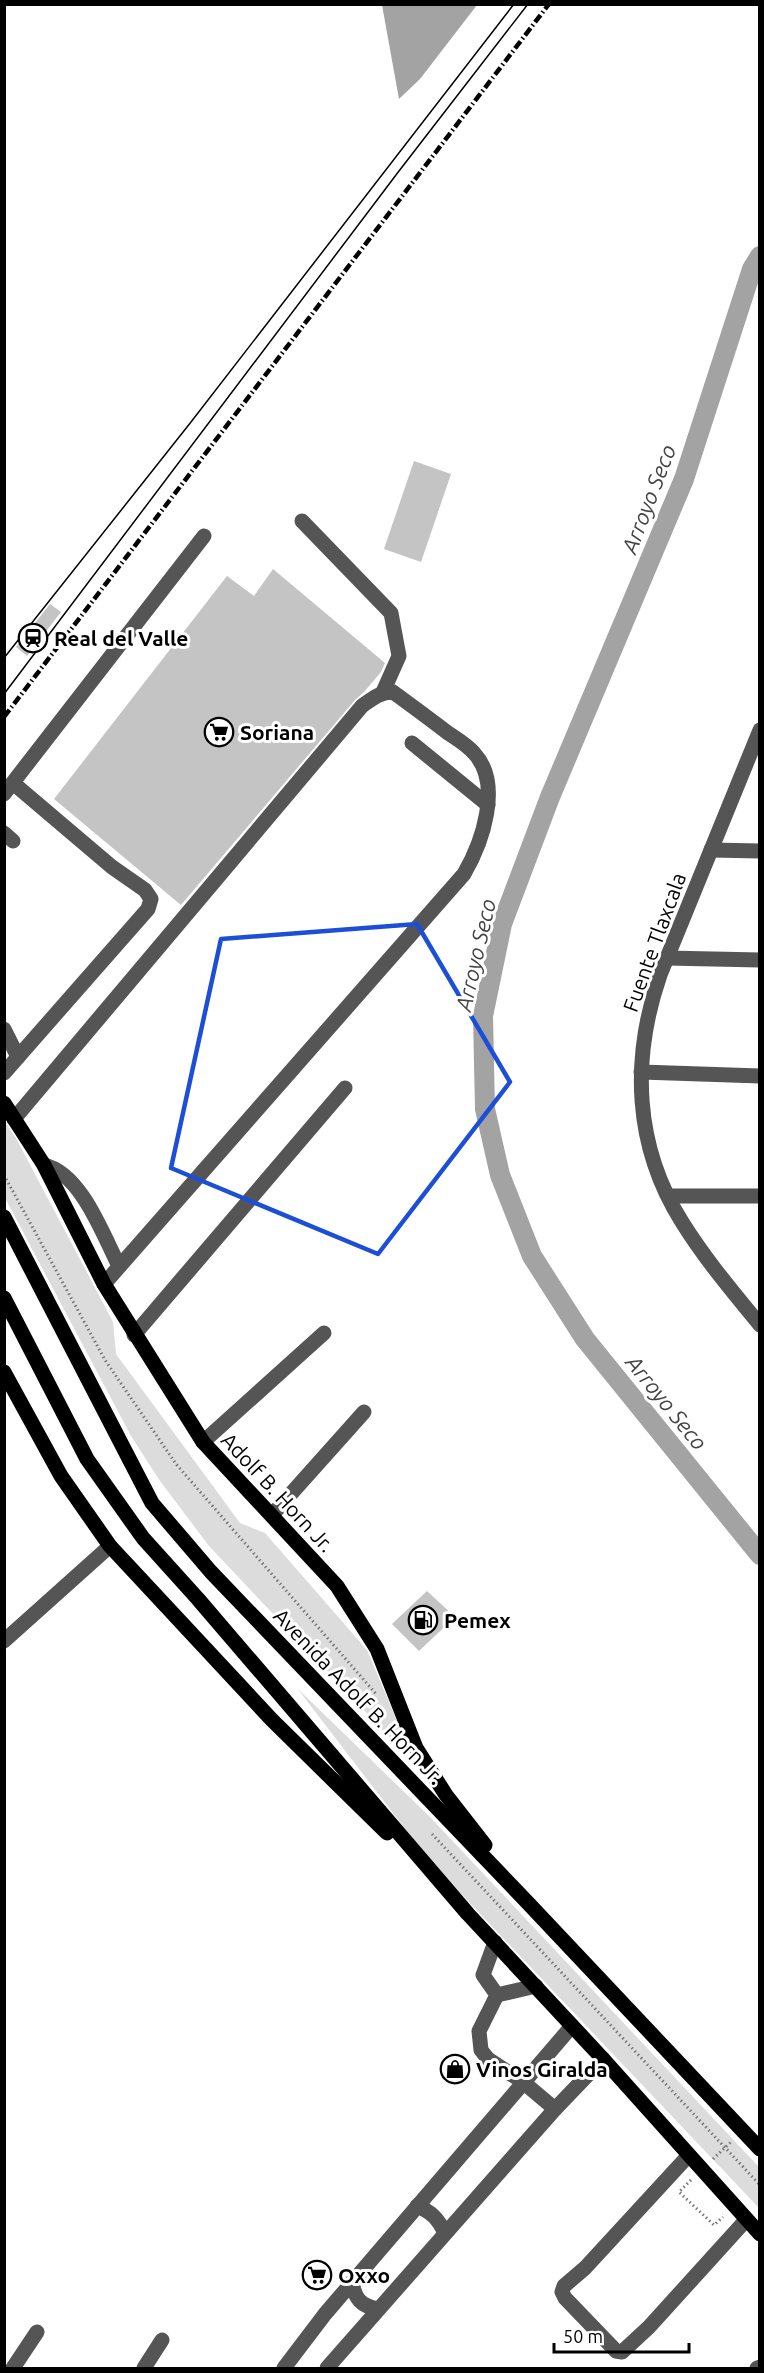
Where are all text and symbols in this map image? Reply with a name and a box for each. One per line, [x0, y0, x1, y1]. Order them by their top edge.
water label: Arroyo Seco [616, 441, 680, 558]
station icon: Real del Valle [17, 622, 49, 654]
place label: Real del Valle [54, 626, 188, 650]
supermarket icon: Soriana [203, 716, 235, 748]
place label: Soriana [240, 720, 314, 744]
street label: Fuente Tlaxcala [618, 869, 690, 1015]
water label: Arroyo Seco [450, 896, 500, 1014]
water label: Arroyo Seco [621, 1349, 713, 1454]
street label: Adolf B. Horn Jr. [217, 1428, 339, 1556]
street label: Avenida Adolf B. Horn Jr. [269, 1603, 449, 1789]
fuel station icon: Pemex [407, 1604, 439, 1636]
place label: Pemex [444, 1608, 511, 1632]
shop icon: Vinos Giralda [439, 2053, 471, 2085]
place label: Vinos Giralda [476, 2057, 608, 2081]
supermarket icon: Oxxo [301, 2259, 333, 2291]
place label: Oxxo [338, 2263, 390, 2287]
scale bar [554, 2316, 689, 2354]
text: 50 m [563, 2326, 603, 2346]

